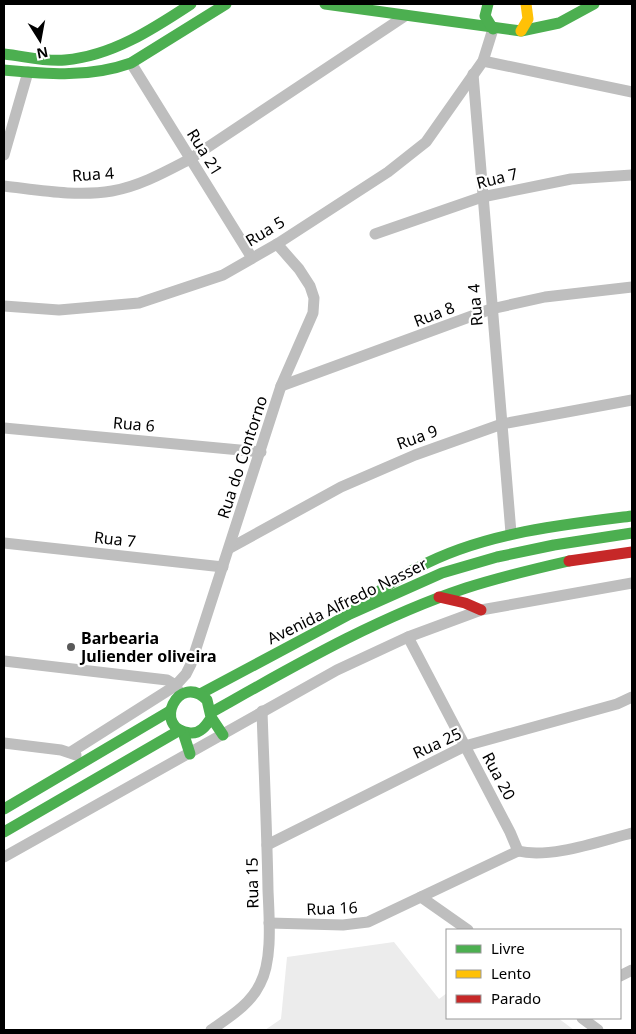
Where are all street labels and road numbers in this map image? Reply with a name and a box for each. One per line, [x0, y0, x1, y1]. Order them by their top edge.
street label: Rua 21 [182, 124, 228, 180]
street label: Rua 4 [71, 162, 115, 186]
street label: Rua 7 [474, 162, 520, 194]
street label: Rua 5 [241, 211, 289, 251]
street label: Rua 4 [462, 283, 488, 327]
street label: Rua 8 [410, 296, 458, 332]
street label: Rua do Contorno [212, 393, 272, 521]
street label: Rua 6 [112, 411, 156, 437]
street label: Rua 9 [393, 419, 441, 455]
street label: Rua 7 [93, 526, 137, 552]
street label: Avenida Alfredo Nasser [263, 553, 431, 649]
street label: Rua 25 [409, 722, 465, 764]
street label: Rua 20 [477, 748, 521, 804]
street label: Rua 15 [241, 857, 263, 909]
street label: Rua 16 [306, 896, 358, 920]

